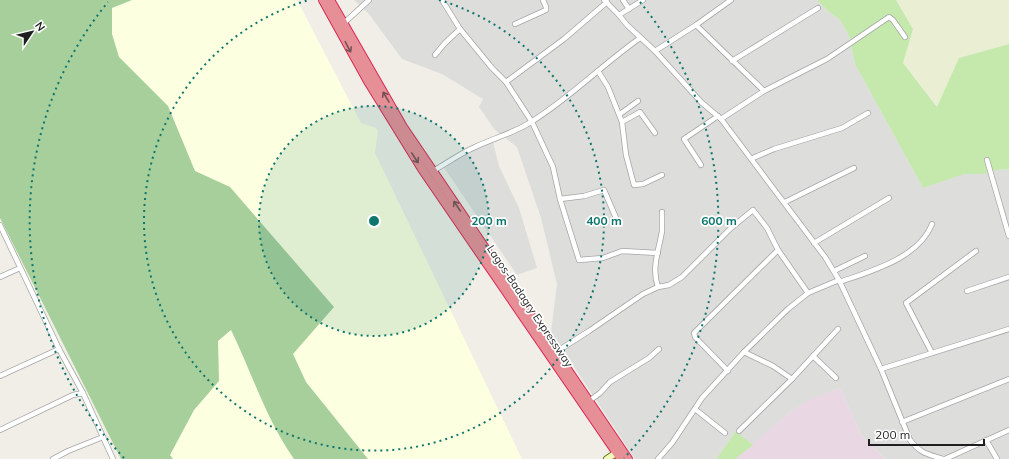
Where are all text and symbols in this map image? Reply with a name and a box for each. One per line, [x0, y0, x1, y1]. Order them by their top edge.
north arrow [12, 12, 52, 52]
text: N [32, 19, 48, 34]
one-way arrow [344, 41, 352, 53]
one-way arrow [382, 91, 390, 103]
one-way arrow [411, 152, 419, 163]
one-way arrow [453, 201, 461, 212]
text: 200 m [471, 213, 507, 228]
text: 400 m [586, 213, 622, 228]
text: 600 m [701, 213, 737, 228]
centre of rings [367, 214, 381, 228]
street label: Lagos-Badagry Expressway [484, 242, 576, 370]
scale bar [869, 421, 984, 447]
text: 200 m [875, 427, 910, 442]

